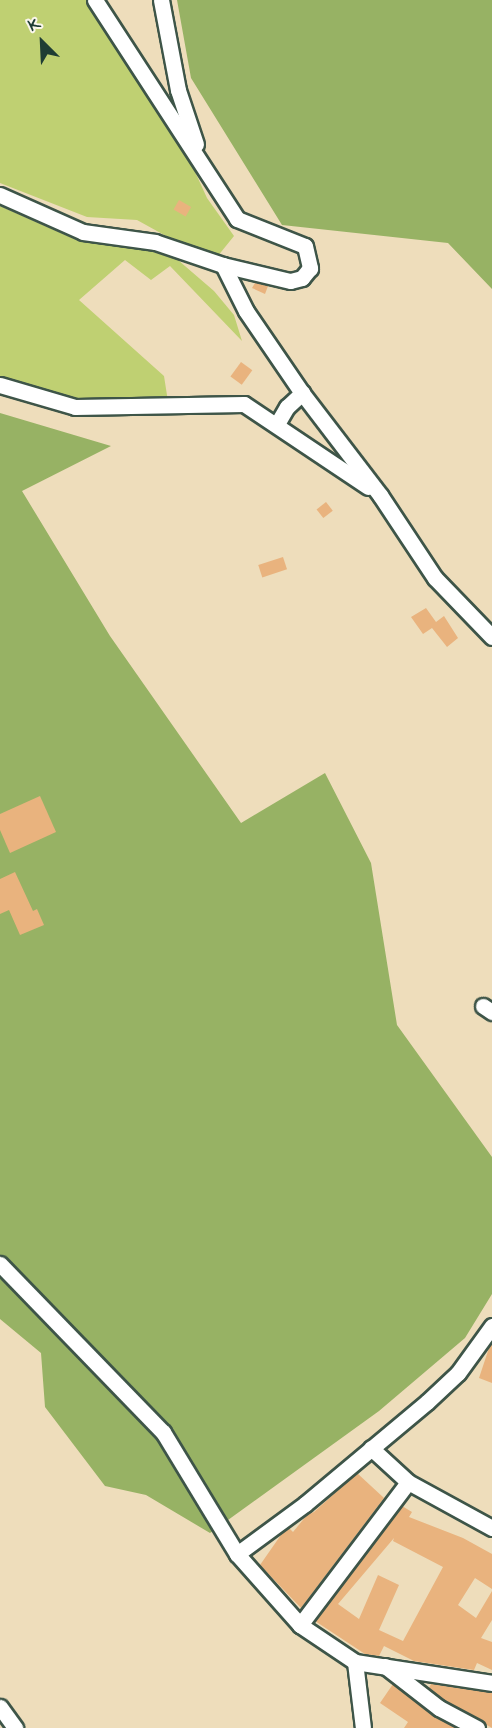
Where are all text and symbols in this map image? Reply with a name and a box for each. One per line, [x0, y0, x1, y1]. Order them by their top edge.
north arrow [12, 12, 72, 72]
text: K [25, 13, 44, 37]

